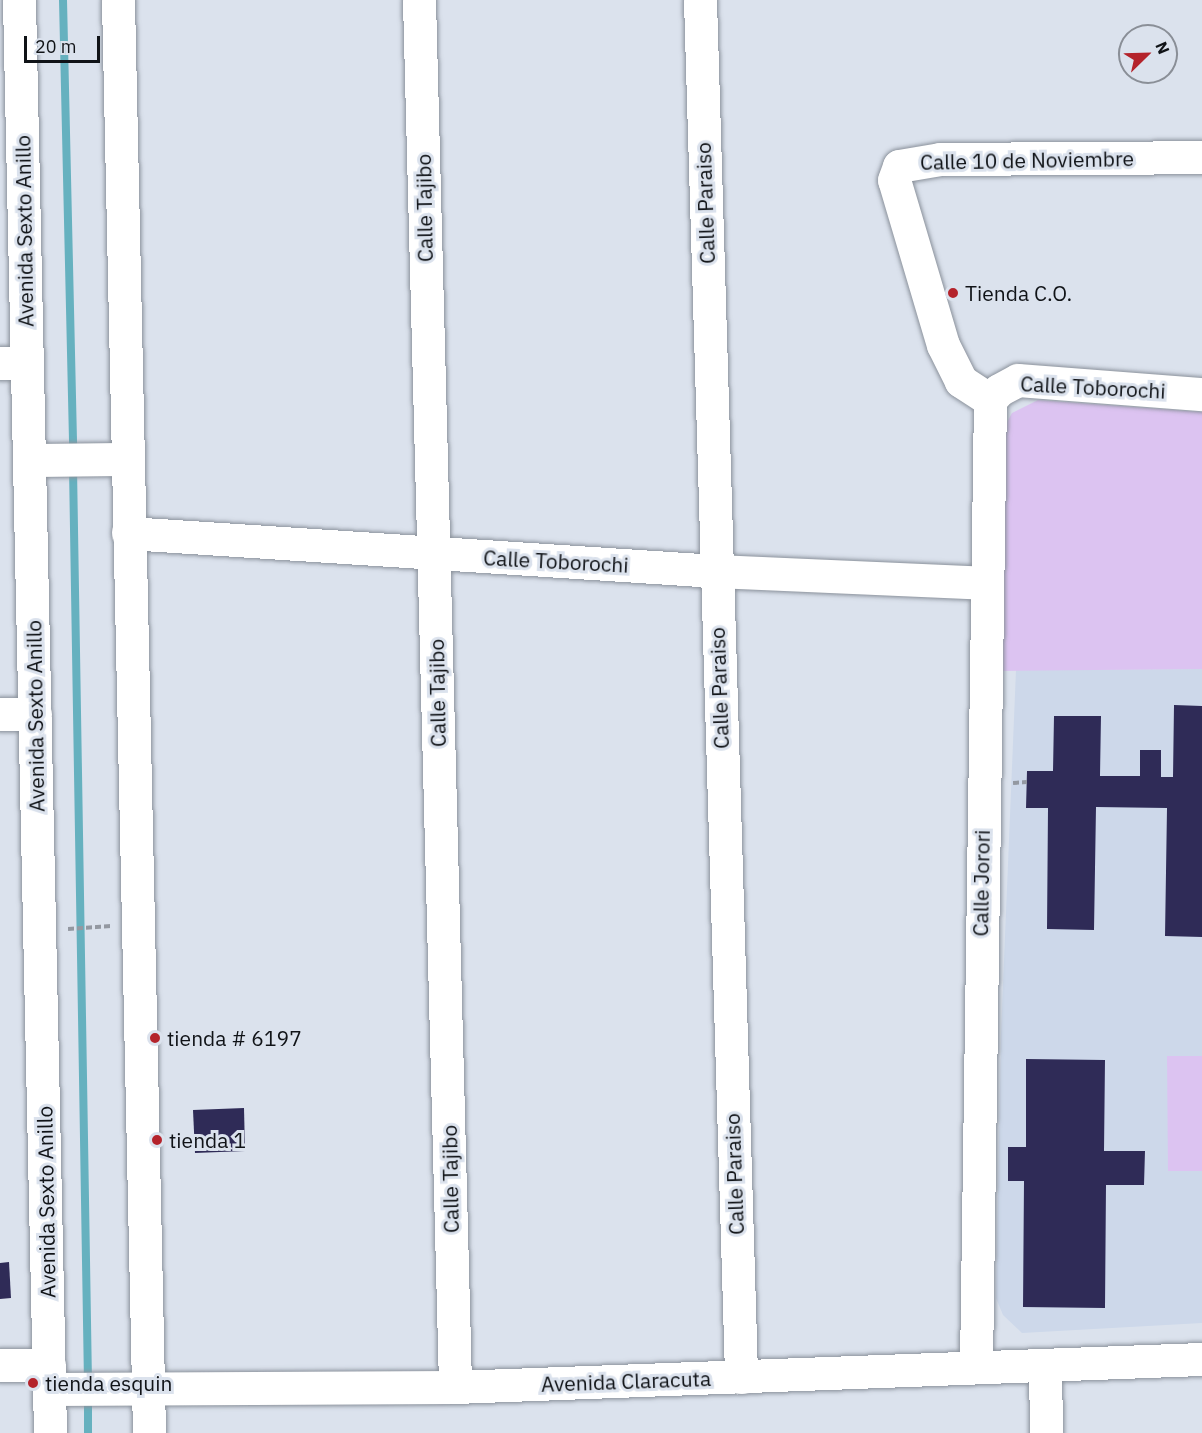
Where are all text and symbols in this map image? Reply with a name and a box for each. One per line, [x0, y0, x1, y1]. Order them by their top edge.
scale bar [27, 24, 104, 62]
north arrow [1118, 24, 1178, 84]
text: 20 m [35, 35, 77, 58]
text: N [1151, 39, 1174, 57]
street label: Avenida Sexto Anillo [10, 135, 38, 327]
street label: Calle Paraiso [690, 142, 720, 264]
street label: Calle 10 de Noviembre [920, 146, 1134, 174]
street label: Calle Tajibo [410, 154, 438, 262]
place label: Tienda C.O. [965, 280, 1072, 306]
marker: Tienda C.O. [946, 286, 960, 300]
street label: Calle Toborochi [1020, 371, 1166, 403]
street label: Calle Toborochi [483, 545, 629, 577]
street label: Avenida Sexto Anillo [21, 620, 49, 812]
street label: Calle Paraiso [704, 627, 734, 749]
street label: Calle Tajibo [423, 639, 451, 747]
street label: Calle Jorori [967, 829, 995, 937]
place label: tienda # 6197 [167, 1025, 302, 1051]
marker: tienda # 6197 [148, 1031, 162, 1045]
street label: Avenida Sexto Anillo [32, 1106, 60, 1298]
street label: Calle Paraiso [719, 1113, 749, 1235]
street label: Calle Tajibo [436, 1125, 464, 1233]
place label: tienda 1 [169, 1127, 246, 1153]
marker: tienda 1 [150, 1133, 164, 1147]
street label: Avenida Claracuta [541, 1365, 711, 1397]
place label: tienda esquin [45, 1370, 172, 1396]
marker: tienda esquin [26, 1376, 40, 1390]

